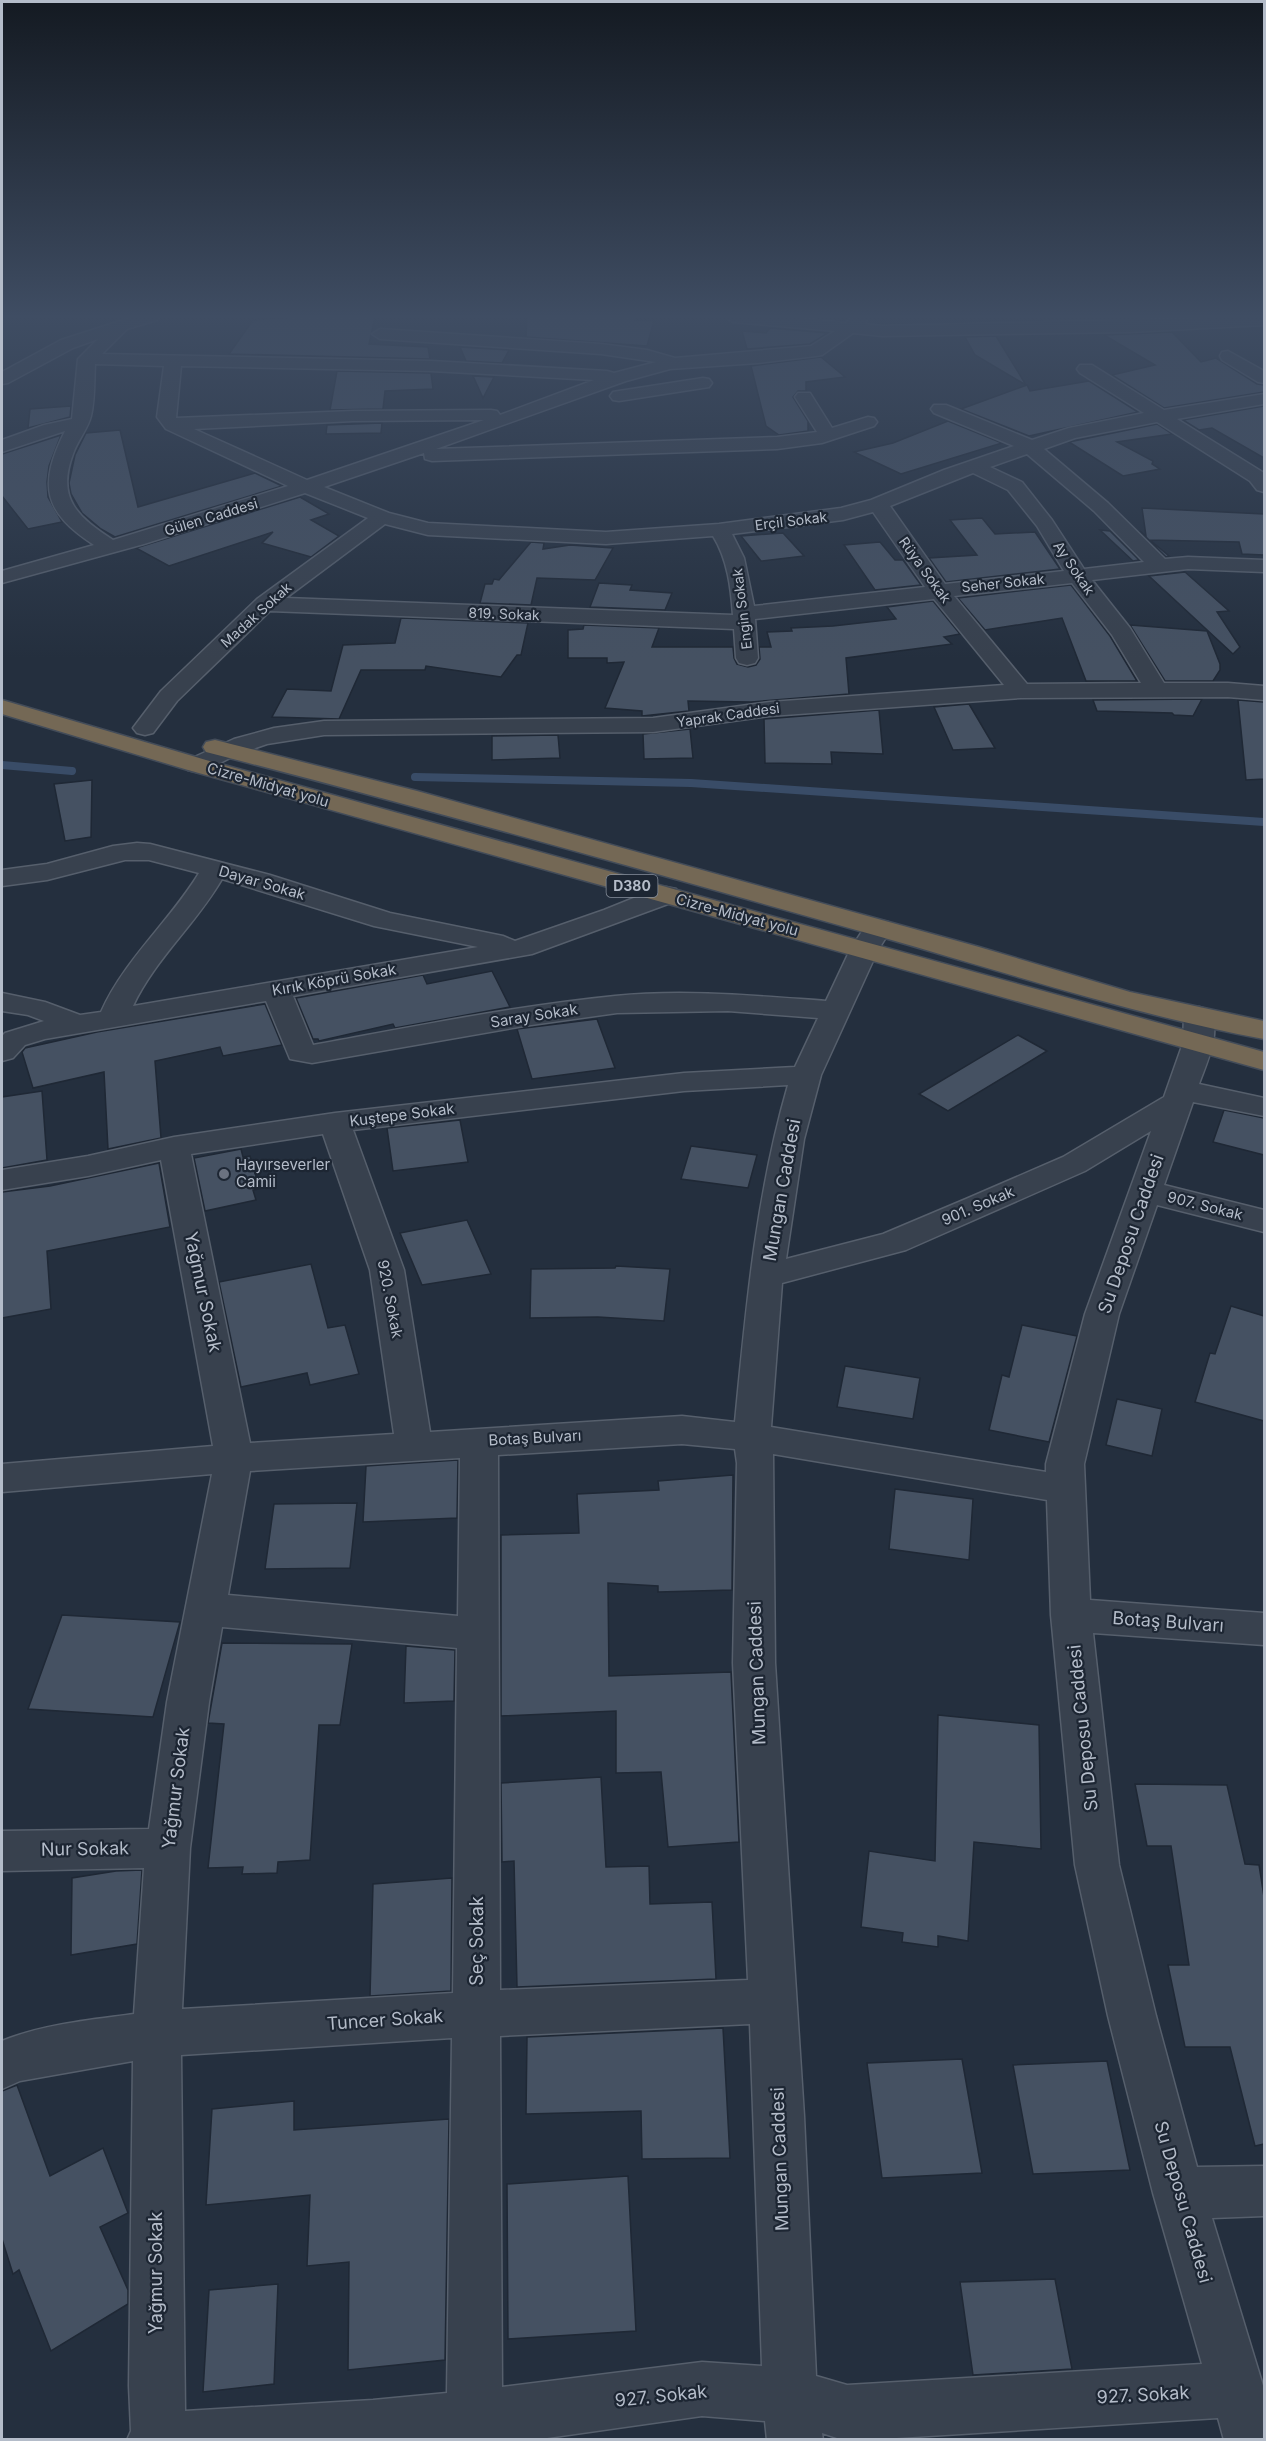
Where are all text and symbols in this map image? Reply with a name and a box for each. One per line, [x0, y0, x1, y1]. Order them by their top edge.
street label: Gülen Caddesi [162, 494, 260, 539]
street label: Erçil Sokak [754, 508, 828, 533]
street label: Rüya Sokak [896, 533, 955, 606]
street label: Ay Sokak [1050, 538, 1099, 598]
street label: Engin Sokak [728, 567, 755, 651]
street label: Seher Sokak [961, 570, 1046, 595]
street label: Madak Sokak [217, 578, 295, 651]
street label: 819. Sokak [468, 604, 540, 623]
street label: Yaprak Caddesi [675, 699, 781, 730]
street label: Cizre-Midyat yolu [205, 758, 331, 811]
street label: Dayar Sokak [217, 861, 308, 904]
road number: D380 [606, 875, 658, 897]
street label: Cizre-Midyat yolu [674, 889, 800, 940]
street label: Kırık Köprü Sokak [270, 959, 398, 1000]
street label: Saray Sokak [489, 999, 580, 1032]
street label: Kuştepe Sokak [348, 1099, 456, 1130]
street label: Mungan Caddesi [759, 1117, 804, 1263]
street label: Su Deposu Caddesi [1093, 1151, 1168, 1316]
place label: Hayırseverler Camii [236, 1155, 331, 1191]
marker: Hayırseverler Camii [217, 1167, 231, 1181]
street label: 901. Sokak [939, 1181, 1018, 1229]
street label: 907. Sokak [1165, 1187, 1246, 1224]
street label: Yağmur Sokak [180, 1230, 227, 1354]
street label: 920. Sokak [374, 1258, 408, 1341]
street label: Botaş Bulvarı [488, 1426, 582, 1449]
street label: Mungan Caddesi [743, 1601, 770, 1745]
street label: Botaş Bulvarı [1112, 1607, 1224, 1636]
street label: Su Deposu Caddesi [1063, 1644, 1102, 1812]
street label: Yağmur Sokak [158, 1726, 193, 1850]
street label: Nur Sokak [41, 1837, 129, 1860]
street label: Seç Sokak [466, 1896, 487, 1986]
street label: Tuncer Sokak [326, 2005, 444, 2034]
street label: Mungan Caddesi [766, 2087, 793, 2231]
street label: Su Deposu Caddesi [1150, 2118, 1217, 2285]
street label: Yağmur Sokak [145, 2212, 166, 2334]
street label: 927. Sokak [614, 2380, 708, 2411]
street label: 927. Sokak [1096, 2382, 1190, 2407]

